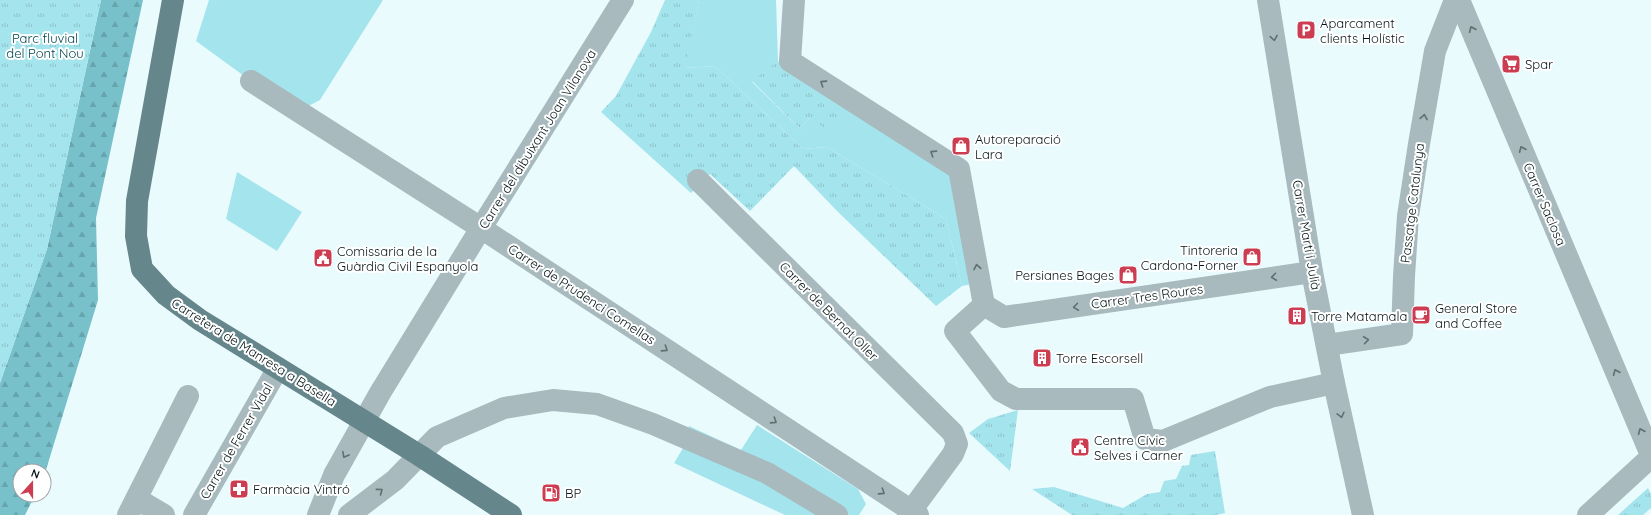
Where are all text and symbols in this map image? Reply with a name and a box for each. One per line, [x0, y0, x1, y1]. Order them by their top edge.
place label: Aparcament clients Holístic [1320, 15, 1405, 46]
parking icon: Aparcament clients Holístic [1295, 19, 1317, 41]
one-way arrow [1468, 26, 1476, 33]
park label: Parc fluvial del Pont Nou [6, 30, 84, 61]
one-way arrow [1270, 35, 1278, 42]
street label: Carrer del dibuixant Joan Vilanova [475, 46, 599, 232]
supermarket icon: Spar [1500, 53, 1522, 75]
place label: Spar [1525, 56, 1553, 72]
one-way arrow [821, 81, 828, 88]
one-way arrow [1419, 114, 1427, 120]
place label: Autoreparació Lara [975, 131, 1061, 162]
shop icon: Autoreparació Lara [950, 135, 972, 157]
street label: Passatge Catalunya [1397, 142, 1427, 264]
one-way arrow [1519, 146, 1527, 154]
one-way arrow [930, 150, 937, 158]
street label: Carrer Saclosa [1520, 160, 1570, 248]
street label: Carrer Martí i Julià [1289, 179, 1325, 291]
street label: Carrer de Prudenci Comellas [505, 240, 659, 348]
place label: Tintoreria Cardona-Forner [1141, 242, 1238, 273]
place label: Comissaria de la Guàrdia Civil Espanyola [337, 243, 478, 274]
shop icon: Tintoreria Cardona-Forner [1241, 246, 1263, 268]
public building icon: Comissaria de la Guàrdia Civil Espanyola [312, 247, 334, 269]
street label: Carrer de Bernat Oller [776, 258, 882, 364]
one-way arrow [973, 264, 982, 270]
shop icon: Persianes Bages [1117, 264, 1139, 286]
place label: Persianes Bages [1015, 267, 1114, 283]
one-way arrow [1271, 272, 1277, 281]
street label: Carrer Tres Roures [1090, 280, 1204, 312]
street label: Carretera de Manresa a Basella [169, 295, 339, 409]
place label: General Store and Coffee [1435, 300, 1517, 331]
one-way arrow [1073, 302, 1079, 310]
cafe icon: General Store and Coffee [1410, 304, 1432, 326]
building icon: Torre Matamala [1286, 305, 1308, 327]
place label: Torre Matamala [1311, 308, 1407, 324]
one-way arrow [1363, 336, 1369, 345]
one-way arrow [661, 344, 668, 352]
building icon: Torre Escorsell [1031, 347, 1053, 369]
place label: Torre Escorsell [1056, 350, 1143, 366]
one-way arrow [1613, 369, 1621, 376]
street label: Carrer de Ferrer Vidal [196, 380, 276, 502]
one-way arrow [1336, 411, 1344, 418]
one-way arrow [770, 416, 777, 423]
one-way arrow [1638, 428, 1646, 435]
place label: Centre Cívic Selves i Carner [1094, 432, 1183, 463]
public building icon: Centre Cívic Selves i Carner [1069, 436, 1091, 458]
one-way arrow [342, 451, 349, 458]
north arrow [12, 463, 52, 503]
text: N [29, 466, 42, 482]
pharmacy icon: Farmàcia Vintró [228, 478, 250, 500]
place label: Farmàcia Vintró [253, 481, 350, 497]
fuel station icon: BP [540, 482, 562, 504]
place label: BP [565, 485, 581, 501]
one-way arrow [878, 487, 885, 494]
one-way arrow [375, 489, 382, 496]

